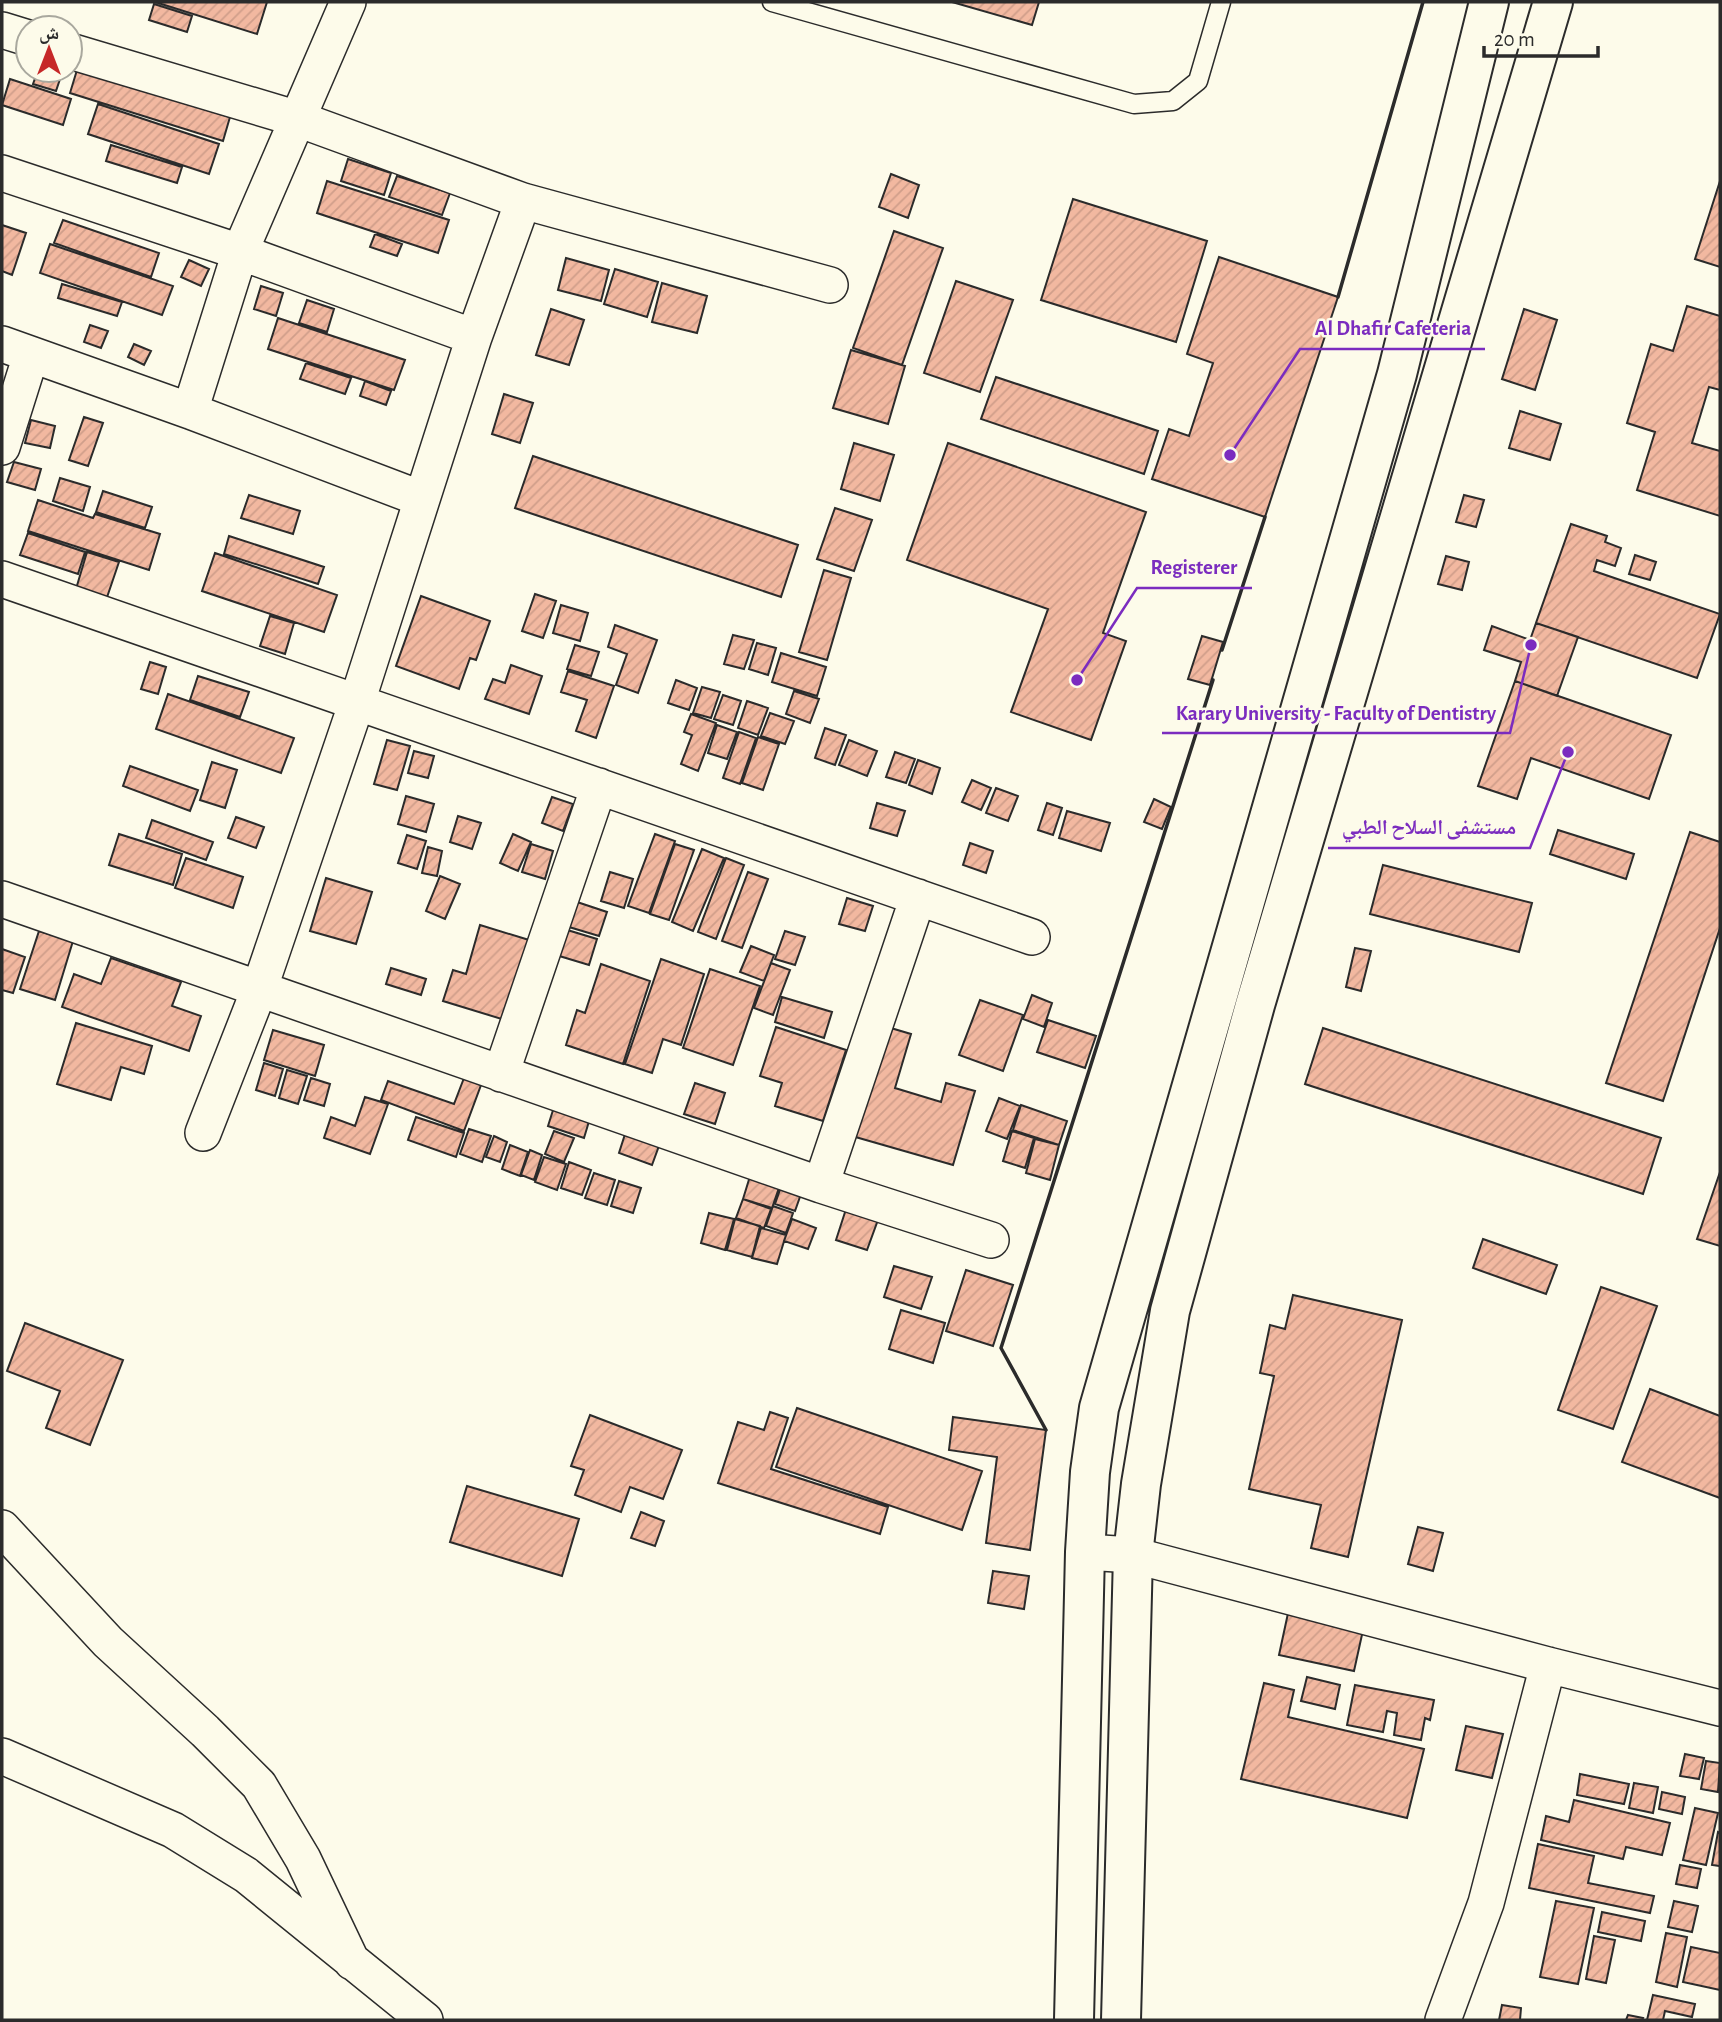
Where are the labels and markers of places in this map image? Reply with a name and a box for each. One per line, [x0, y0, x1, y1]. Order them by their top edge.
callout: Al Dhafir Cafeteria [1300, 307, 1485, 349]
callout: Registerer [1137, 546, 1252, 588]
callout: Karary University - Faculty of Dentistry [1162, 691, 1510, 733]
callout: مستشفى السلاح الطبي [1328, 806, 1530, 848]

